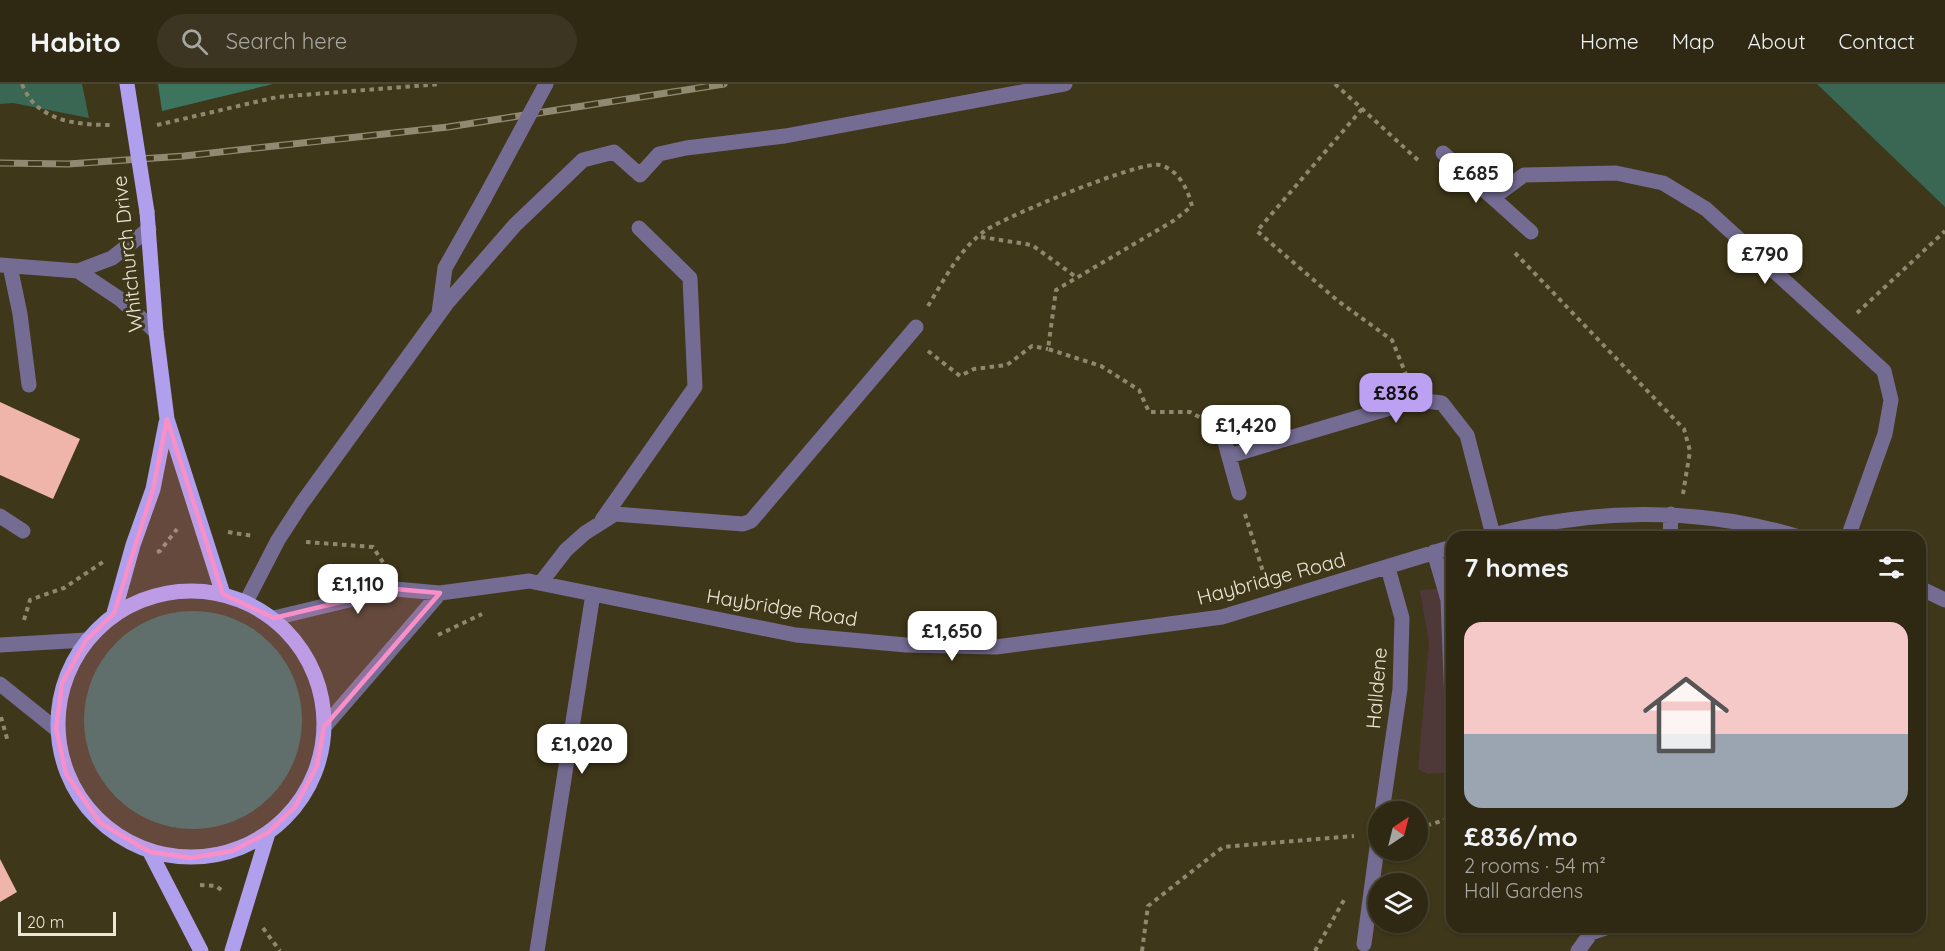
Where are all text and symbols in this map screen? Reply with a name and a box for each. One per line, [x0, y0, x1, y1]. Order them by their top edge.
search box [157, 14, 577, 68]
text: Habito [30, 24, 121, 59]
icon: search [178, 25, 211, 58]
text: Search here [226, 27, 347, 55]
text: Home [1580, 28, 1639, 54]
text: Map [1672, 28, 1715, 54]
text: About [1748, 28, 1806, 54]
text: Contact [1839, 28, 1915, 54]
pin: £685 [1440, 153, 1512, 204]
text: £685 [1453, 160, 1499, 185]
street label: Whitchurch Drive [106, 174, 148, 334]
pin: £790 [1729, 234, 1801, 285]
text: £790 [1741, 241, 1789, 266]
pin: £836 [1360, 373, 1432, 424]
text: £836 [1373, 380, 1419, 405]
pin: £1,420 [1197, 405, 1295, 456]
text: £1,420 [1215, 412, 1277, 437]
street label: Haybridge Road [1194, 546, 1348, 610]
text: 7 homes [1464, 551, 1569, 584]
icon: filters [1875, 551, 1908, 584]
pin: £1,110 [309, 564, 407, 615]
text: £1,110 [332, 571, 384, 596]
street label: Haybridge Road [705, 583, 859, 631]
pin: £1,650 [903, 611, 1001, 662]
text: £1,650 [922, 618, 982, 643]
street label: Halldene [1360, 646, 1392, 730]
icon: home [1632, 661, 1740, 769]
pin: £1,020 [533, 724, 631, 775]
text: £1,020 [551, 731, 613, 756]
north arrow [1368, 801, 1428, 861]
map controls [1368, 801, 1428, 933]
text: £836/mo [1464, 820, 1578, 853]
text: 2 rooms · 54 m² [1464, 853, 1606, 878]
button: layers [1368, 873, 1428, 933]
text: Hall Gardens [1464, 878, 1583, 903]
scale bar [18, 909, 116, 936]
text: 20 m [27, 912, 64, 932]

